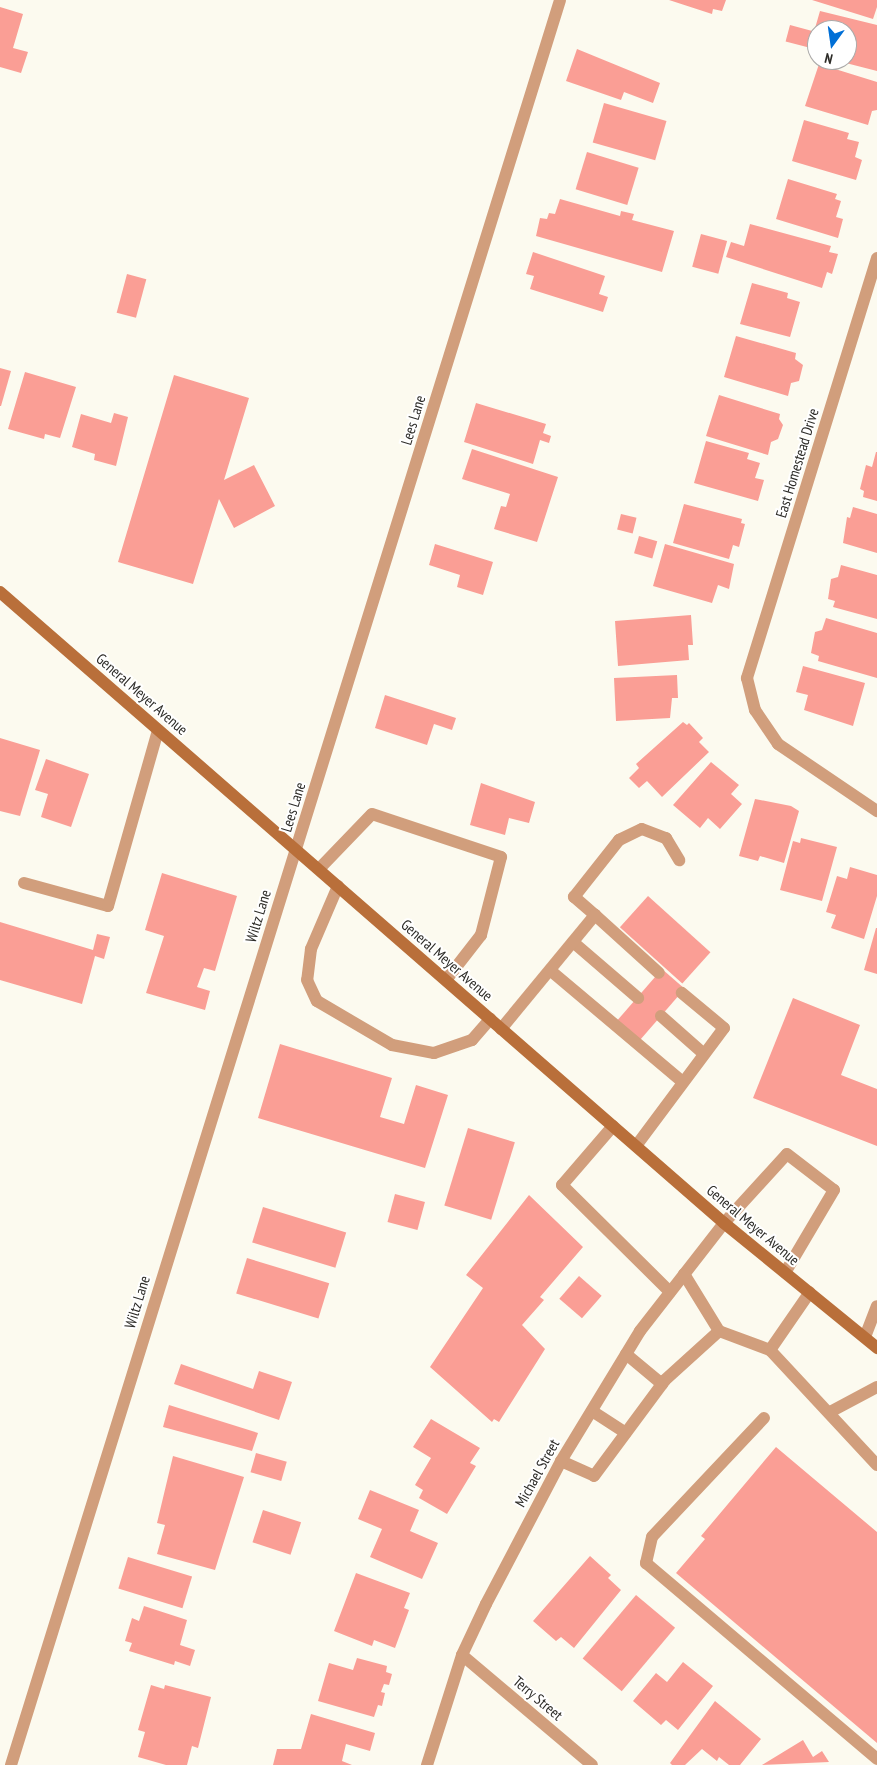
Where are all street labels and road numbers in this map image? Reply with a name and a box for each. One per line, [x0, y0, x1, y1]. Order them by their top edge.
street label: Lees Lane [397, 393, 429, 447]
street label: East Homestead Drive [772, 406, 822, 520]
street label: General Meyer Avenue [92, 649, 192, 739]
street label: Lees Lane [277, 780, 309, 834]
street label: Wiltz Lane [241, 887, 275, 945]
street label: General Meyer Avenue [397, 915, 497, 1005]
street label: General Meyer Avenue [703, 1181, 803, 1269]
street label: Wiltz Lane [120, 1273, 154, 1331]
street label: Michael Street [511, 1436, 563, 1510]
street label: Terry Street [509, 1672, 567, 1724]

